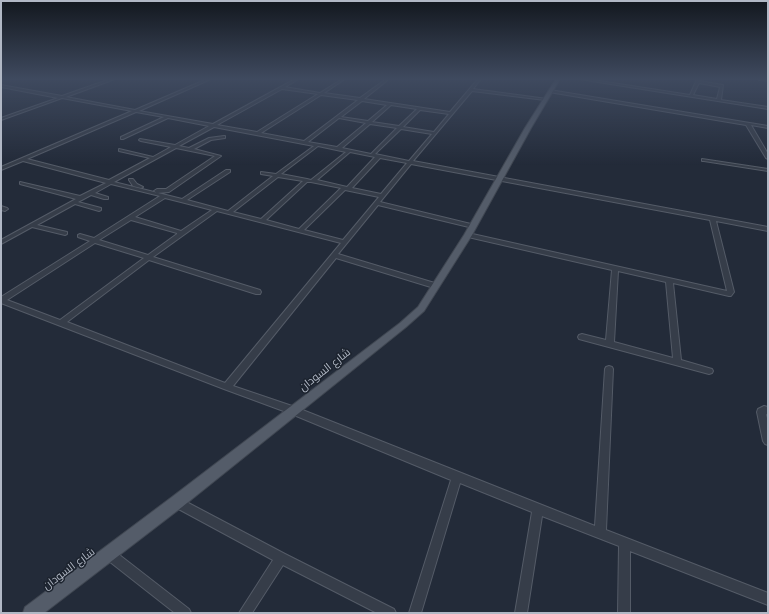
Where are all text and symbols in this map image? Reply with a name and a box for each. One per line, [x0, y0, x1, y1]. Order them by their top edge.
street label: شارع السودان [297, 346, 353, 394]
street label: شارع السودان [40, 545, 98, 593]

